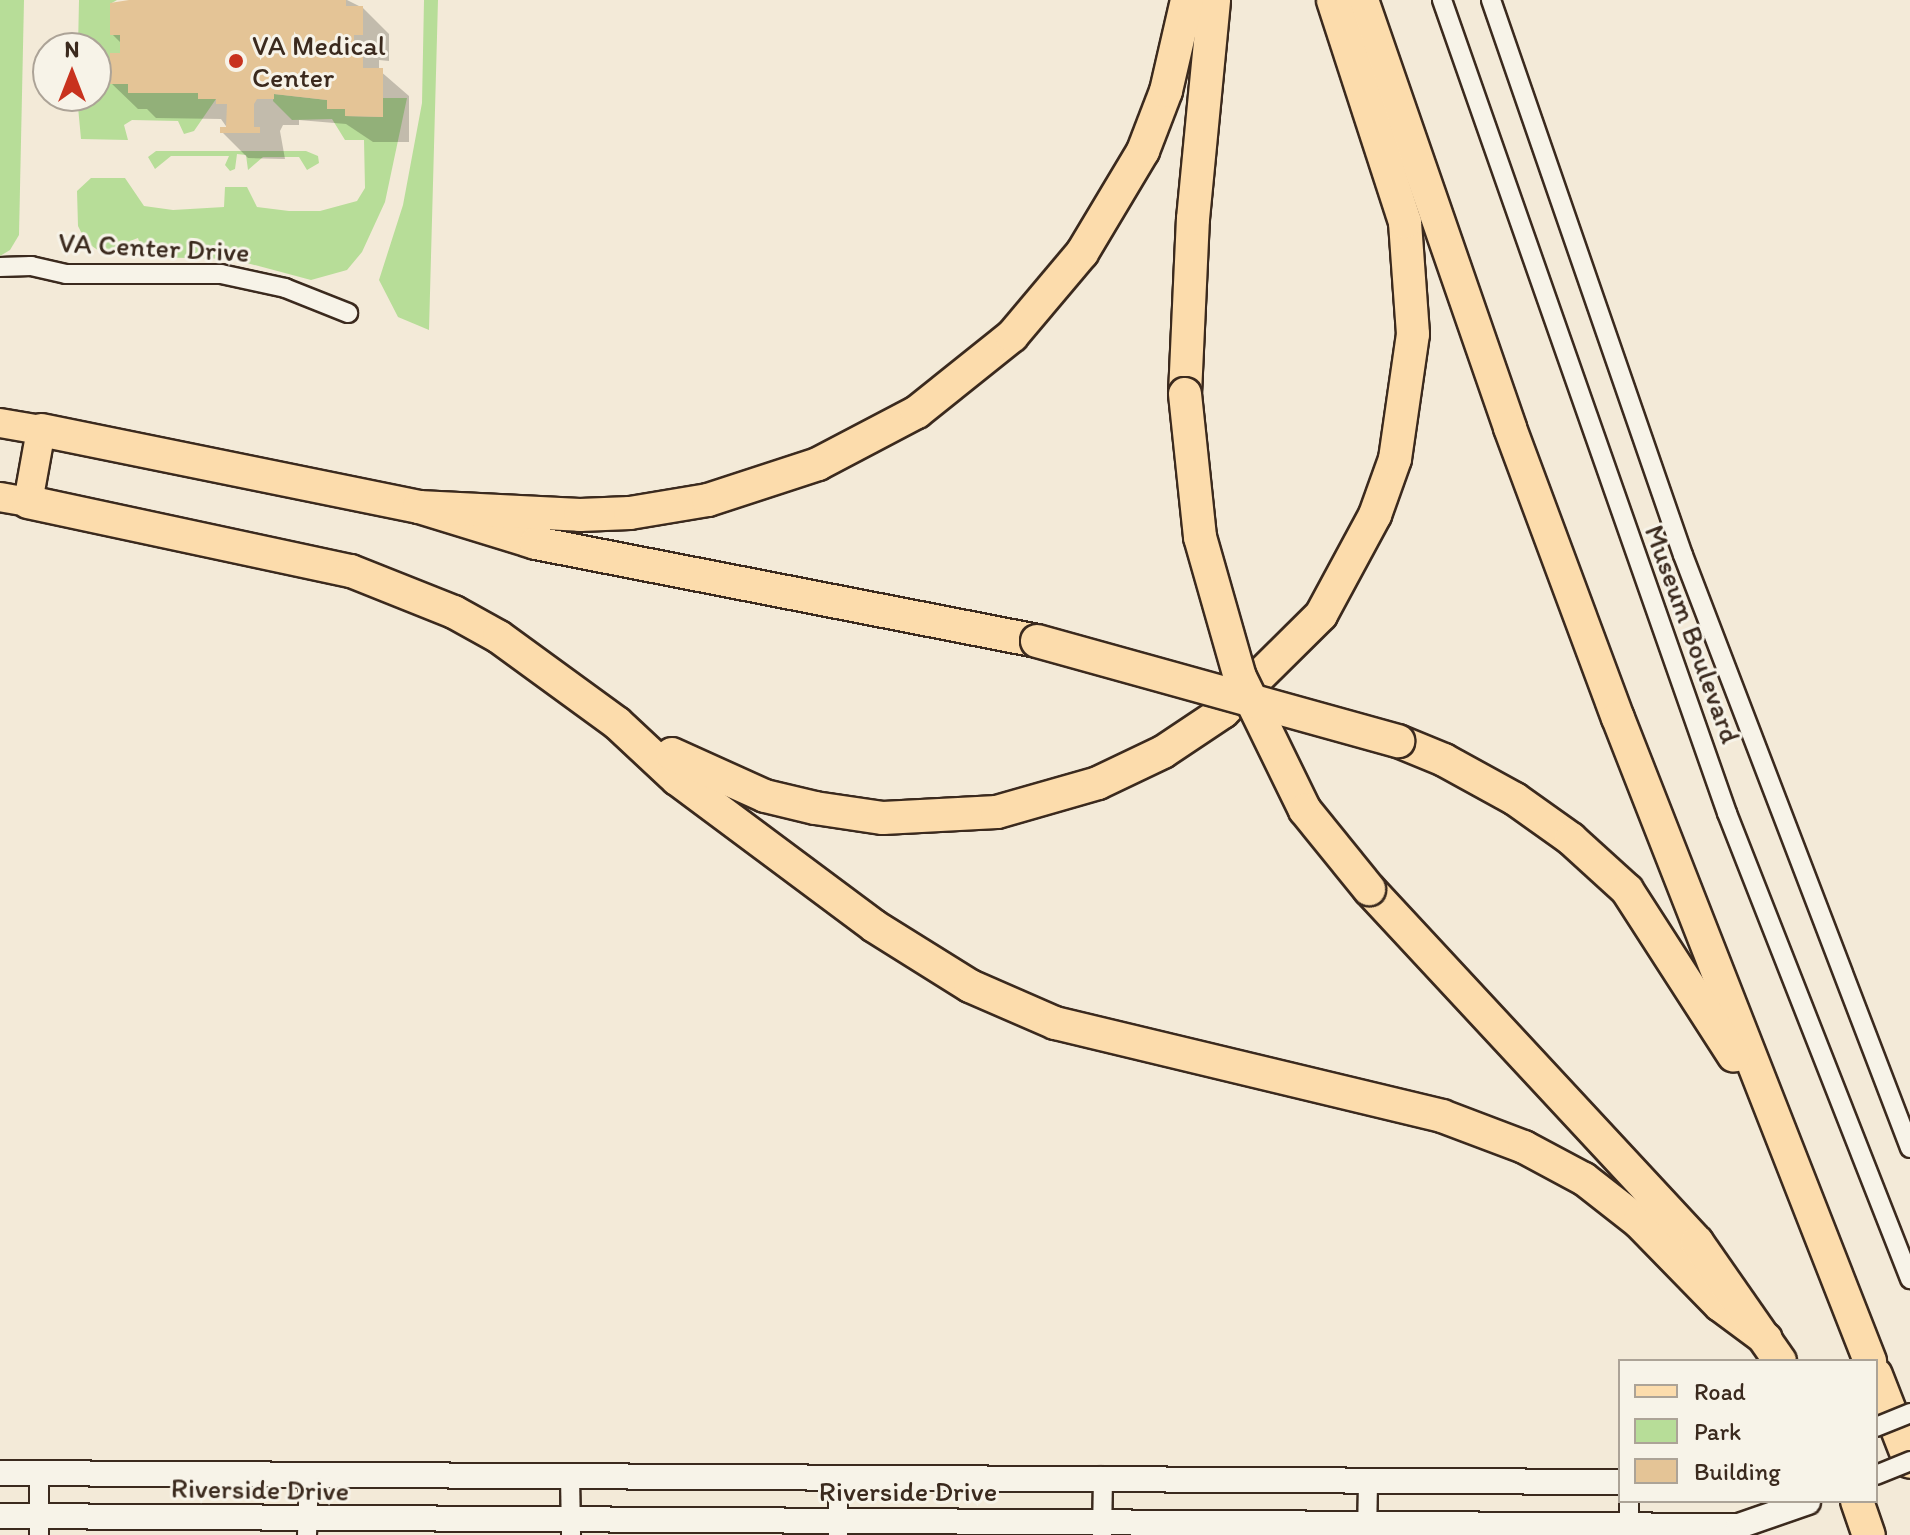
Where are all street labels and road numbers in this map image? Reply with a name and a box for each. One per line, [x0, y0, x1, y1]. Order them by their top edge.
street label: VA Center Drive [58, 225, 250, 269]
street label: Museum Boulevard [1638, 520, 1748, 748]
street label: Riverside Drive [170, 1471, 350, 1507]
street label: Riverside Drive [819, 1474, 997, 1508]

